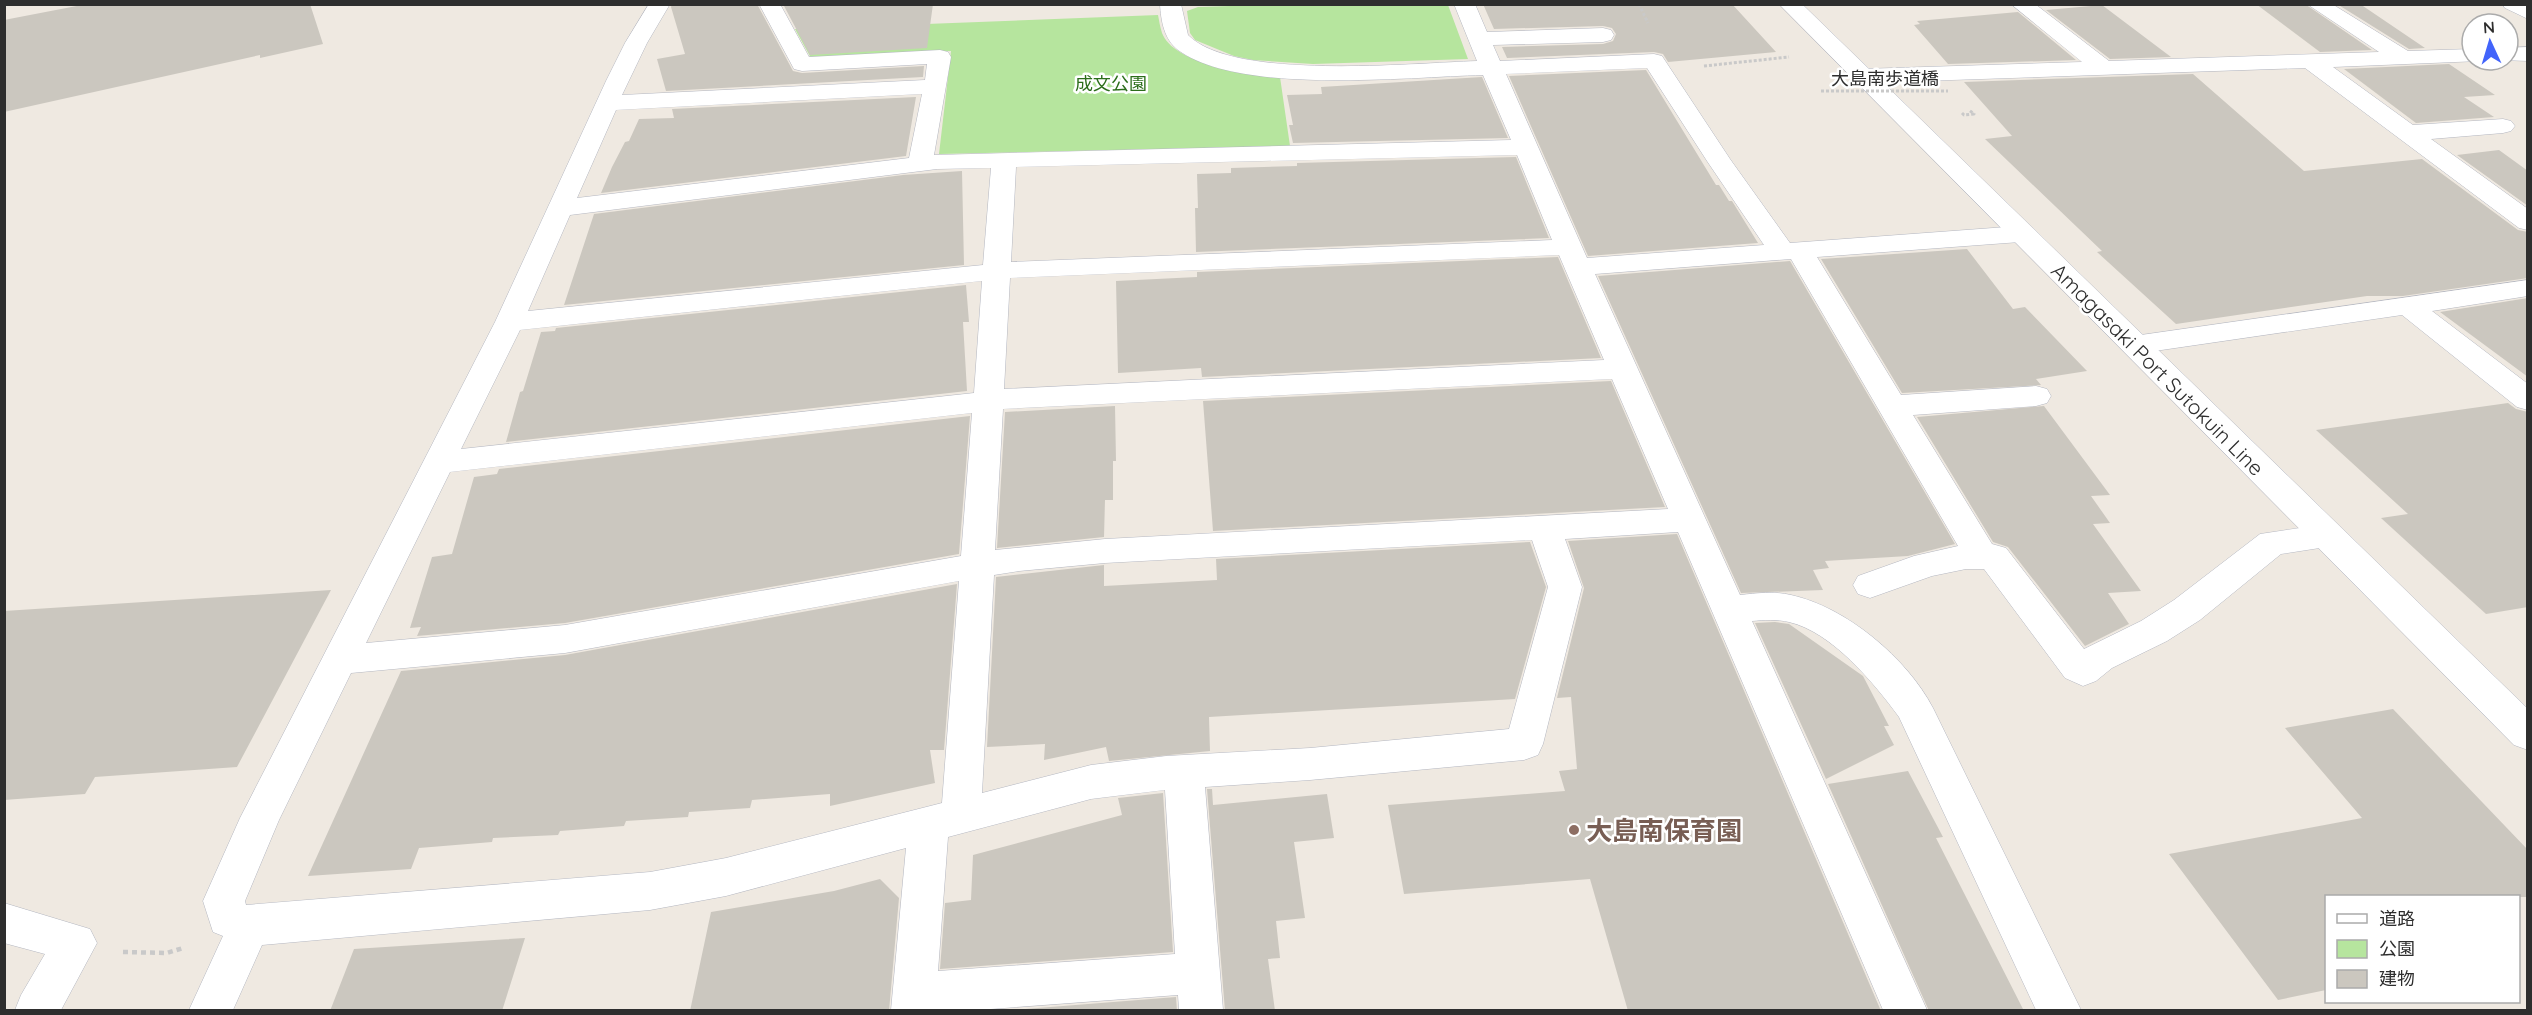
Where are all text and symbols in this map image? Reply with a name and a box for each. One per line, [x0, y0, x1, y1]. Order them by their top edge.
north arrow [2460, 12, 2520, 72]
text: N [2482, 17, 2496, 37]
street label: 大島南歩道橋 [1831, 67, 1939, 90]
park label: 成文公園 [1075, 72, 1147, 95]
street label: Amagasaki Port Sutokuin Line [2046, 257, 2270, 481]
place label: 大島南保育園 [1586, 814, 1742, 847]
marker: 大島南保育園 [1567, 823, 1581, 837]
legend [2325, 895, 2520, 1003]
text: 道路 [2379, 907, 2415, 930]
text: 公園 [2379, 937, 2415, 960]
text: 建物 [2379, 967, 2415, 990]

